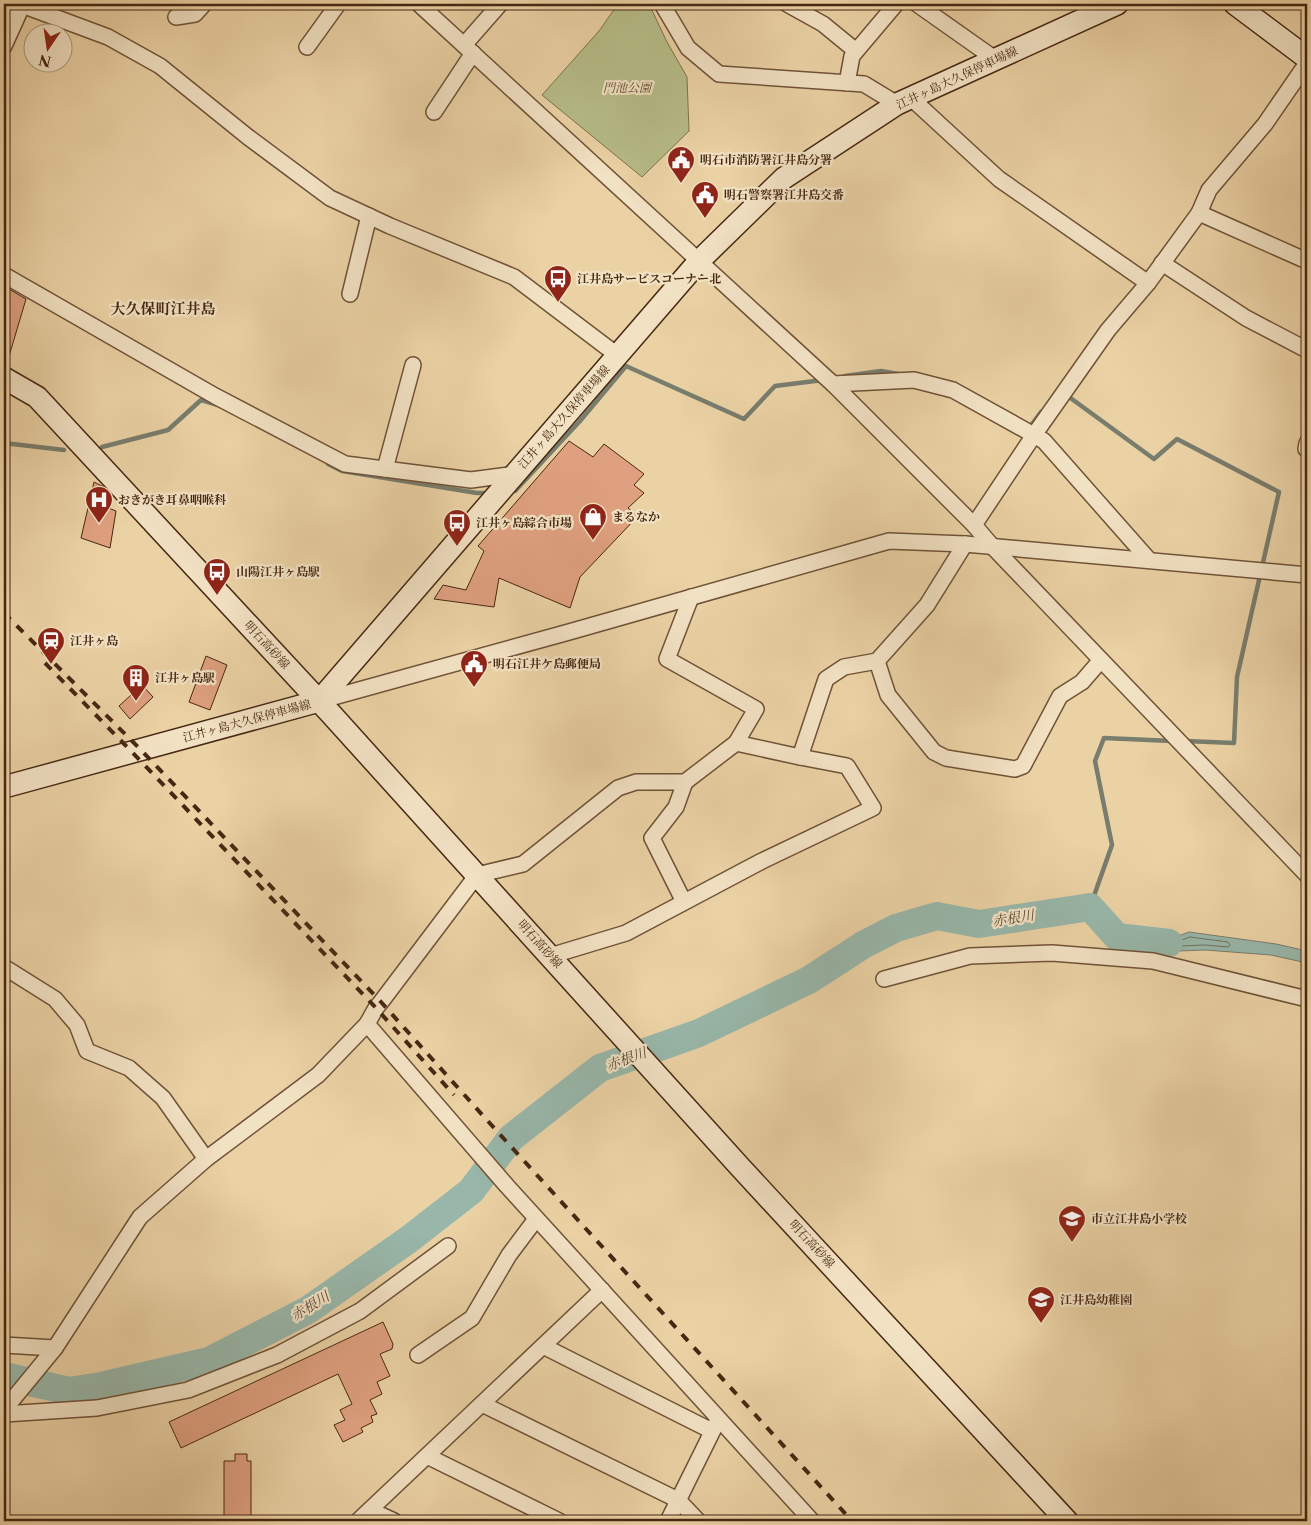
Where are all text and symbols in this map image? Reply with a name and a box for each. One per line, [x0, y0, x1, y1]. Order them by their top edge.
north arrow [22, 22, 72, 72]
street label: 江井ヶ島大久保停車場線 [894, 43, 1020, 112]
text: N [37, 51, 53, 71]
park label: 門池公園 [603, 80, 653, 95]
public building icon: 明石市消防署江井島分署 [666, 145, 696, 184]
place label: 明石市消防署江井島分署 [700, 152, 832, 167]
public building icon: 明石警察署江井島交番 [690, 180, 720, 219]
place label: 明石警察署江井島交番 [724, 187, 844, 202]
bus stop icon: 江井島サービスコーナー北 [543, 264, 573, 303]
place label: 江井島サービスコーナー北 [577, 271, 721, 286]
district label: 大久保町江井島 [110, 299, 216, 318]
street label: 江井ヶ島大久保停車場線 [515, 362, 613, 471]
hospital icon: おきがき耳鼻咽喉科 [84, 485, 114, 524]
place label: おきがき耳鼻咽喉科 [118, 492, 227, 507]
shop icon: まるなか [578, 502, 608, 541]
bus stop icon: 江井ヶ島綜合市場 [442, 508, 472, 547]
place label: まるなか [612, 509, 660, 524]
place label: 江井ヶ島綜合市場 [476, 515, 572, 530]
bus stop icon: 山陽江井ヶ島駅 [202, 557, 232, 596]
place label: 山陽江井ヶ島駅 [236, 564, 320, 579]
street label: 明石高砂線 [241, 618, 293, 672]
station icon: 江井ヶ島 [36, 626, 66, 665]
place label: 江井ヶ島 [70, 633, 119, 648]
public building icon: 明石江井ケ島郵便局 [459, 649, 489, 688]
place label: 明石江井ケ島郵便局 [493, 656, 601, 671]
building icon: 江井ヶ島駅 [121, 663, 151, 702]
place label: 江井ヶ島駅 [155, 670, 215, 685]
street label: 江井ヶ島大久保停車場線 [181, 696, 313, 745]
water label: 赤根川 [991, 906, 1037, 930]
street label: 明石高砂線 [515, 916, 566, 971]
water label: 赤根川 [603, 1043, 651, 1075]
school or university icon: 市立江井島小学校 [1057, 1204, 1087, 1243]
place label: 市立江井島小学校 [1091, 1211, 1187, 1226]
street label: 明石高砂線 [786, 1217, 838, 1271]
school or university icon: 江井島幼稚園 [1026, 1285, 1056, 1324]
water label: 赤根川 [287, 1286, 334, 1325]
place label: 江井島幼稚園 [1060, 1292, 1132, 1307]

